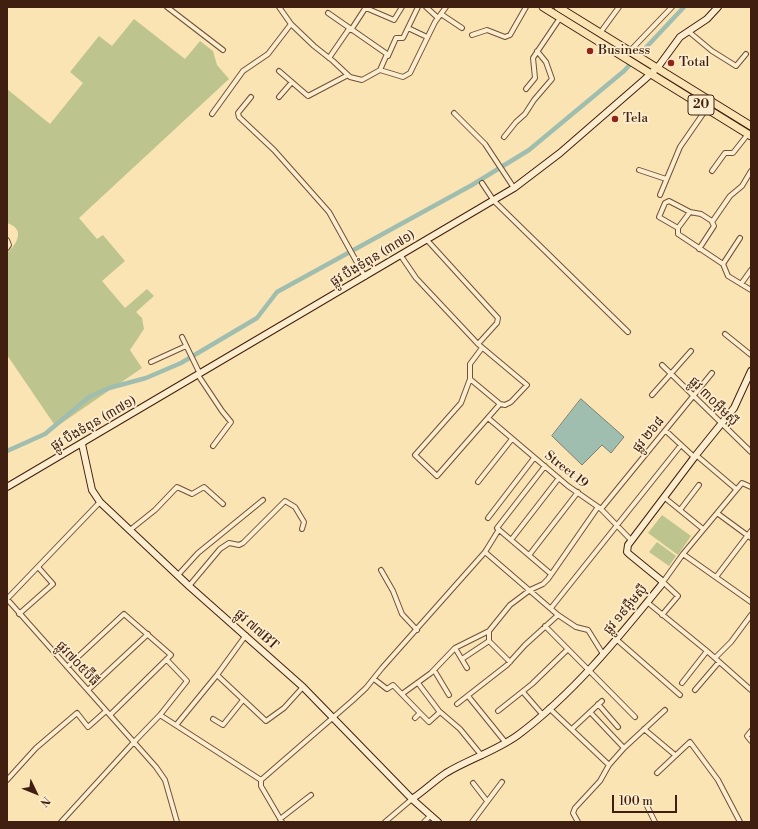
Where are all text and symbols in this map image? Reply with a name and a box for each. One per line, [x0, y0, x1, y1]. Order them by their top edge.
place label: Business [598, 43, 650, 59]
marker: Business [585, 46, 595, 56]
place label: Total [679, 55, 709, 71]
marker: Total [666, 58, 676, 68]
road number: 20 [688, 95, 714, 115]
place label: Tela [623, 111, 648, 127]
marker: Tela [610, 114, 620, 124]
street label: ផ្លូវ បឹងទំពុន (៣៧១) [328, 228, 418, 290]
street label: ផ្លូវ ៣០អ៊ឹមស៊ី [685, 374, 741, 430]
street label: ផ្លូវ បឹងទំពុន (៣៧១) [48, 393, 140, 455]
street label: ផ្លូវ ២៦៨ [630, 414, 668, 456]
street label: Street 19 [541, 448, 591, 492]
street label: ផ្លូវ ១៩អ៊ឹមស៊ី [601, 582, 651, 638]
street label: ផ្លូវ ៧៧BT [231, 606, 281, 654]
street label: ផ្លូវ៧០៥ប៊ីធី [52, 638, 102, 690]
north arrow [16, 773, 56, 813]
scale bar [614, 787, 679, 813]
text: N [37, 793, 53, 809]
text: 100 m [619, 794, 653, 809]

